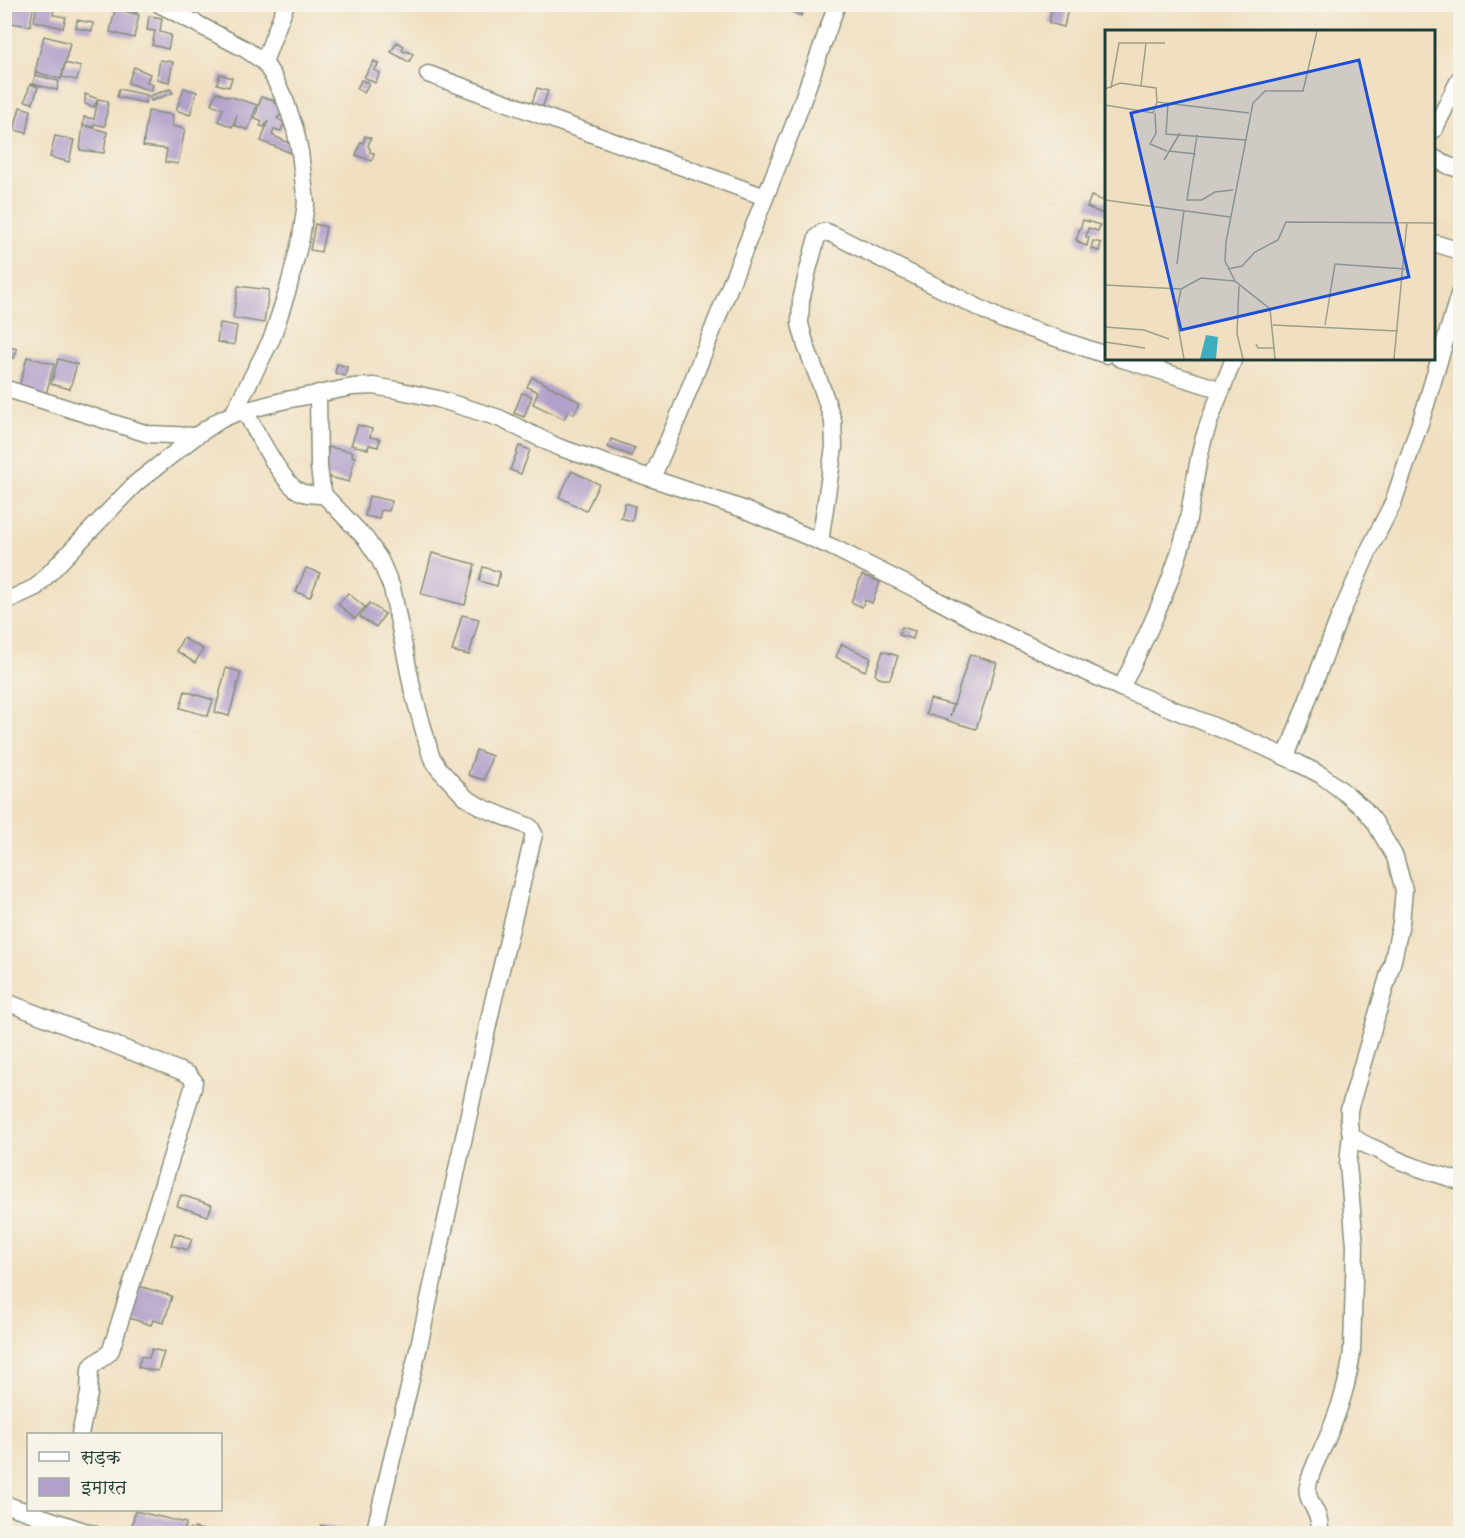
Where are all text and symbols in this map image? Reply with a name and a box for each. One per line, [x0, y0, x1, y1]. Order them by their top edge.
inset map [1105, 30, 1435, 360]
legend [27, 1433, 222, 1511]
text: सड़क [80, 1447, 122, 1472]
text: इमारत [80, 1477, 127, 1502]

